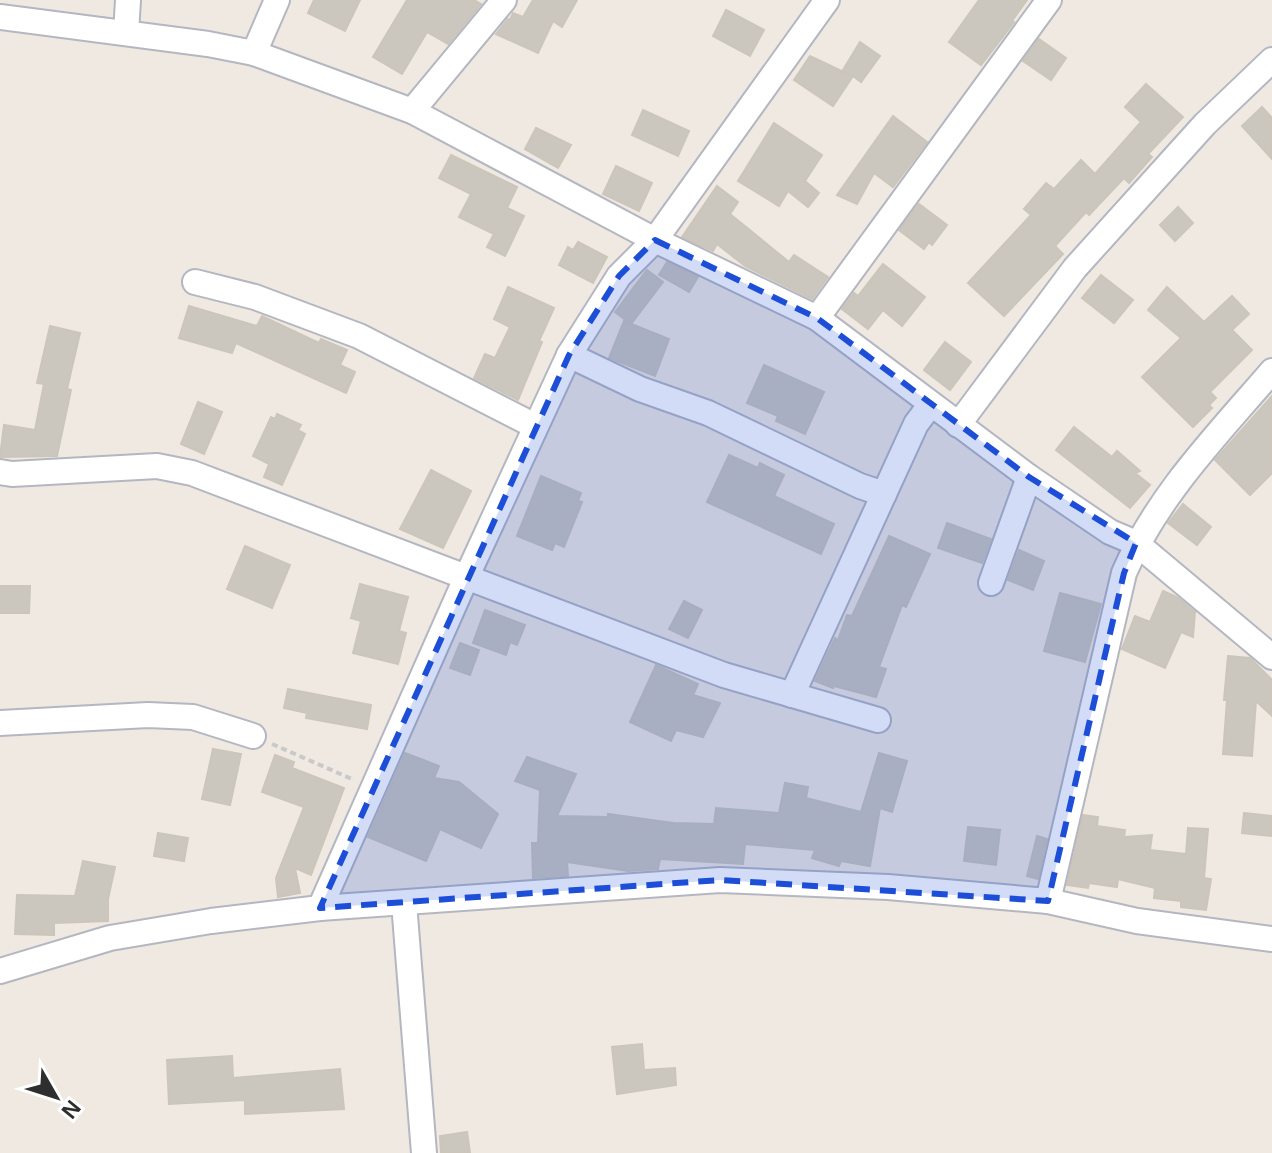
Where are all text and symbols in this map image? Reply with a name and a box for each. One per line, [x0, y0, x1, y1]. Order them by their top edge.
north arrow [16, 1057, 96, 1137]
text: N [56, 1095, 86, 1123]

